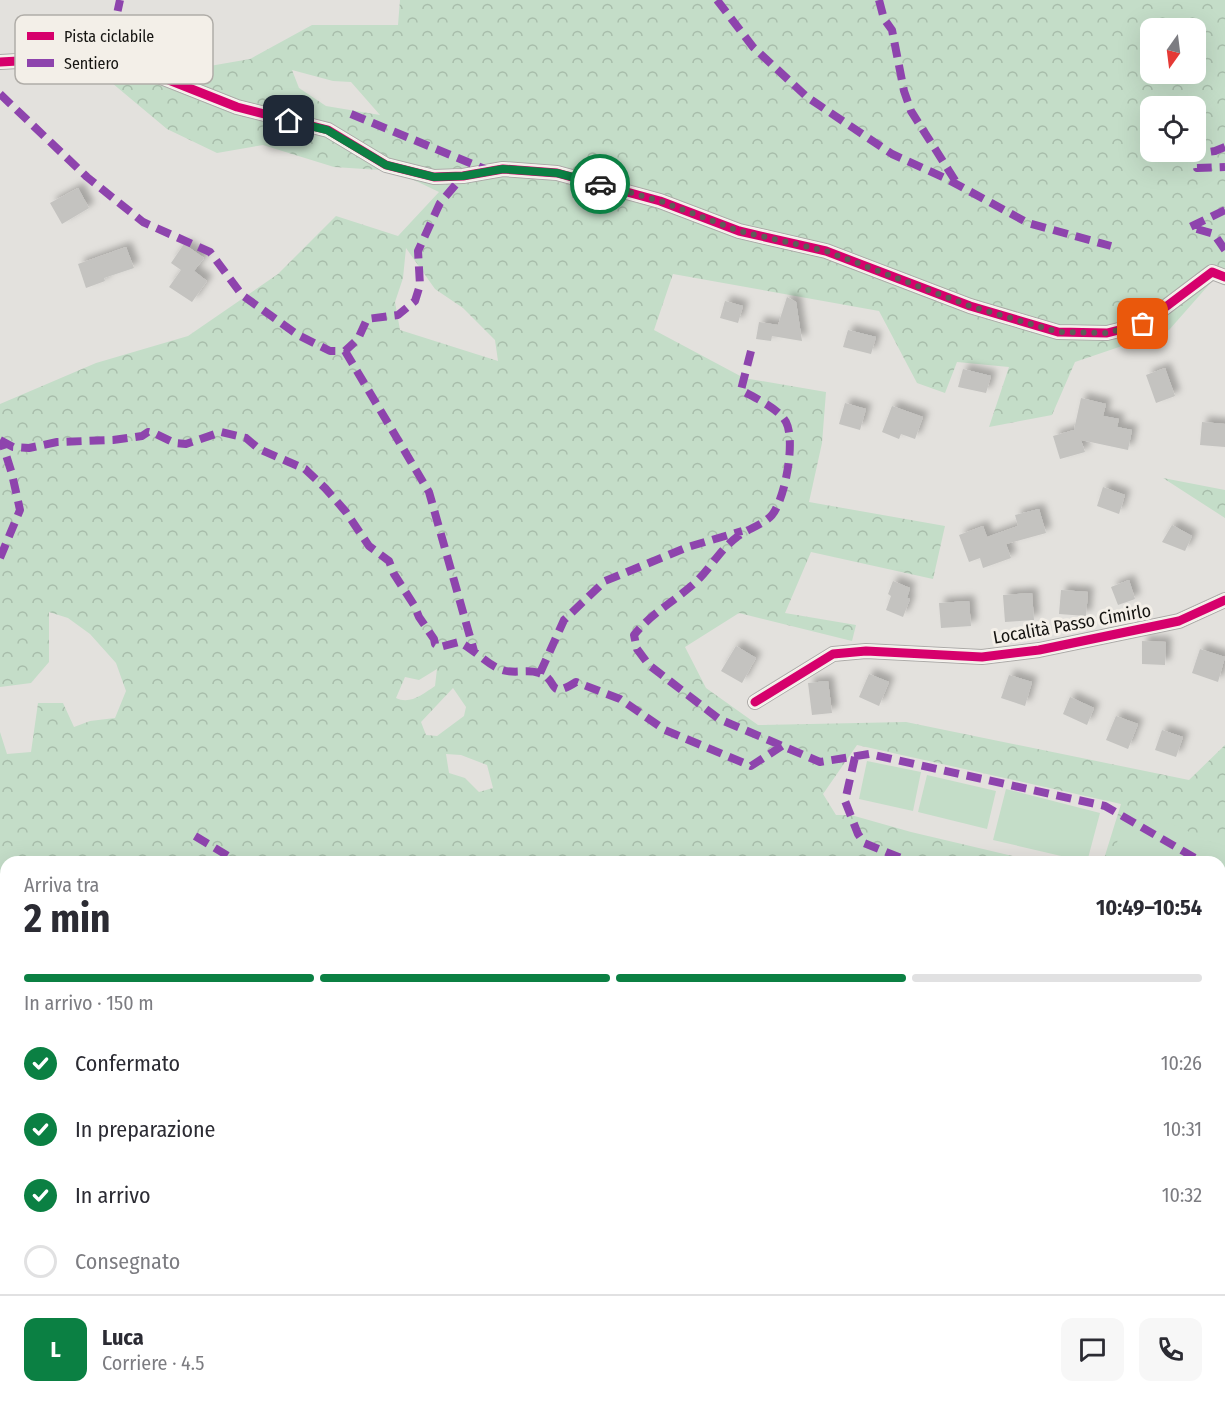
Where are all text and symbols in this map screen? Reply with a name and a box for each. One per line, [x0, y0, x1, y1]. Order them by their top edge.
legend [15, 15, 213, 84]
north arrow [1140, 18, 1206, 84]
map controls [1140, 18, 1206, 162]
text: Pista ciclabile [64, 27, 154, 46]
text: Sentiero [64, 54, 119, 73]
pin [263, 95, 314, 146]
button: locate [1140, 96, 1206, 162]
icon: home [272, 104, 305, 137]
courier [570, 154, 630, 214]
icon: car [584, 168, 617, 201]
pin [1117, 298, 1168, 349]
icon: bag [1126, 307, 1159, 340]
street label: Località Passo Cimirlo [991, 599, 1153, 649]
text: Arriva tra [24, 873, 99, 897]
text: 10:49–10:54 [1096, 894, 1202, 921]
text: 2 min [24, 896, 110, 942]
text: In arrivo · 150 m [24, 991, 154, 1015]
icon: check [24, 1047, 57, 1080]
text: Confermato [75, 1050, 180, 1077]
text: 10:26 [1161, 1051, 1202, 1075]
icon: check [24, 1113, 57, 1146]
text: In preparazione [75, 1116, 216, 1143]
text: 10:31 [1163, 1117, 1202, 1141]
icon: check [24, 1179, 57, 1212]
text: In arrivo [75, 1182, 150, 1209]
text: 10:32 [1162, 1183, 1202, 1207]
text: Consegnato [75, 1248, 180, 1275]
button: chat [1061, 1318, 1124, 1381]
button: phone [1139, 1318, 1202, 1381]
text: Luca [102, 1324, 144, 1351]
text: L [50, 1336, 61, 1363]
text: Corriere · 4.5 [102, 1351, 204, 1375]

